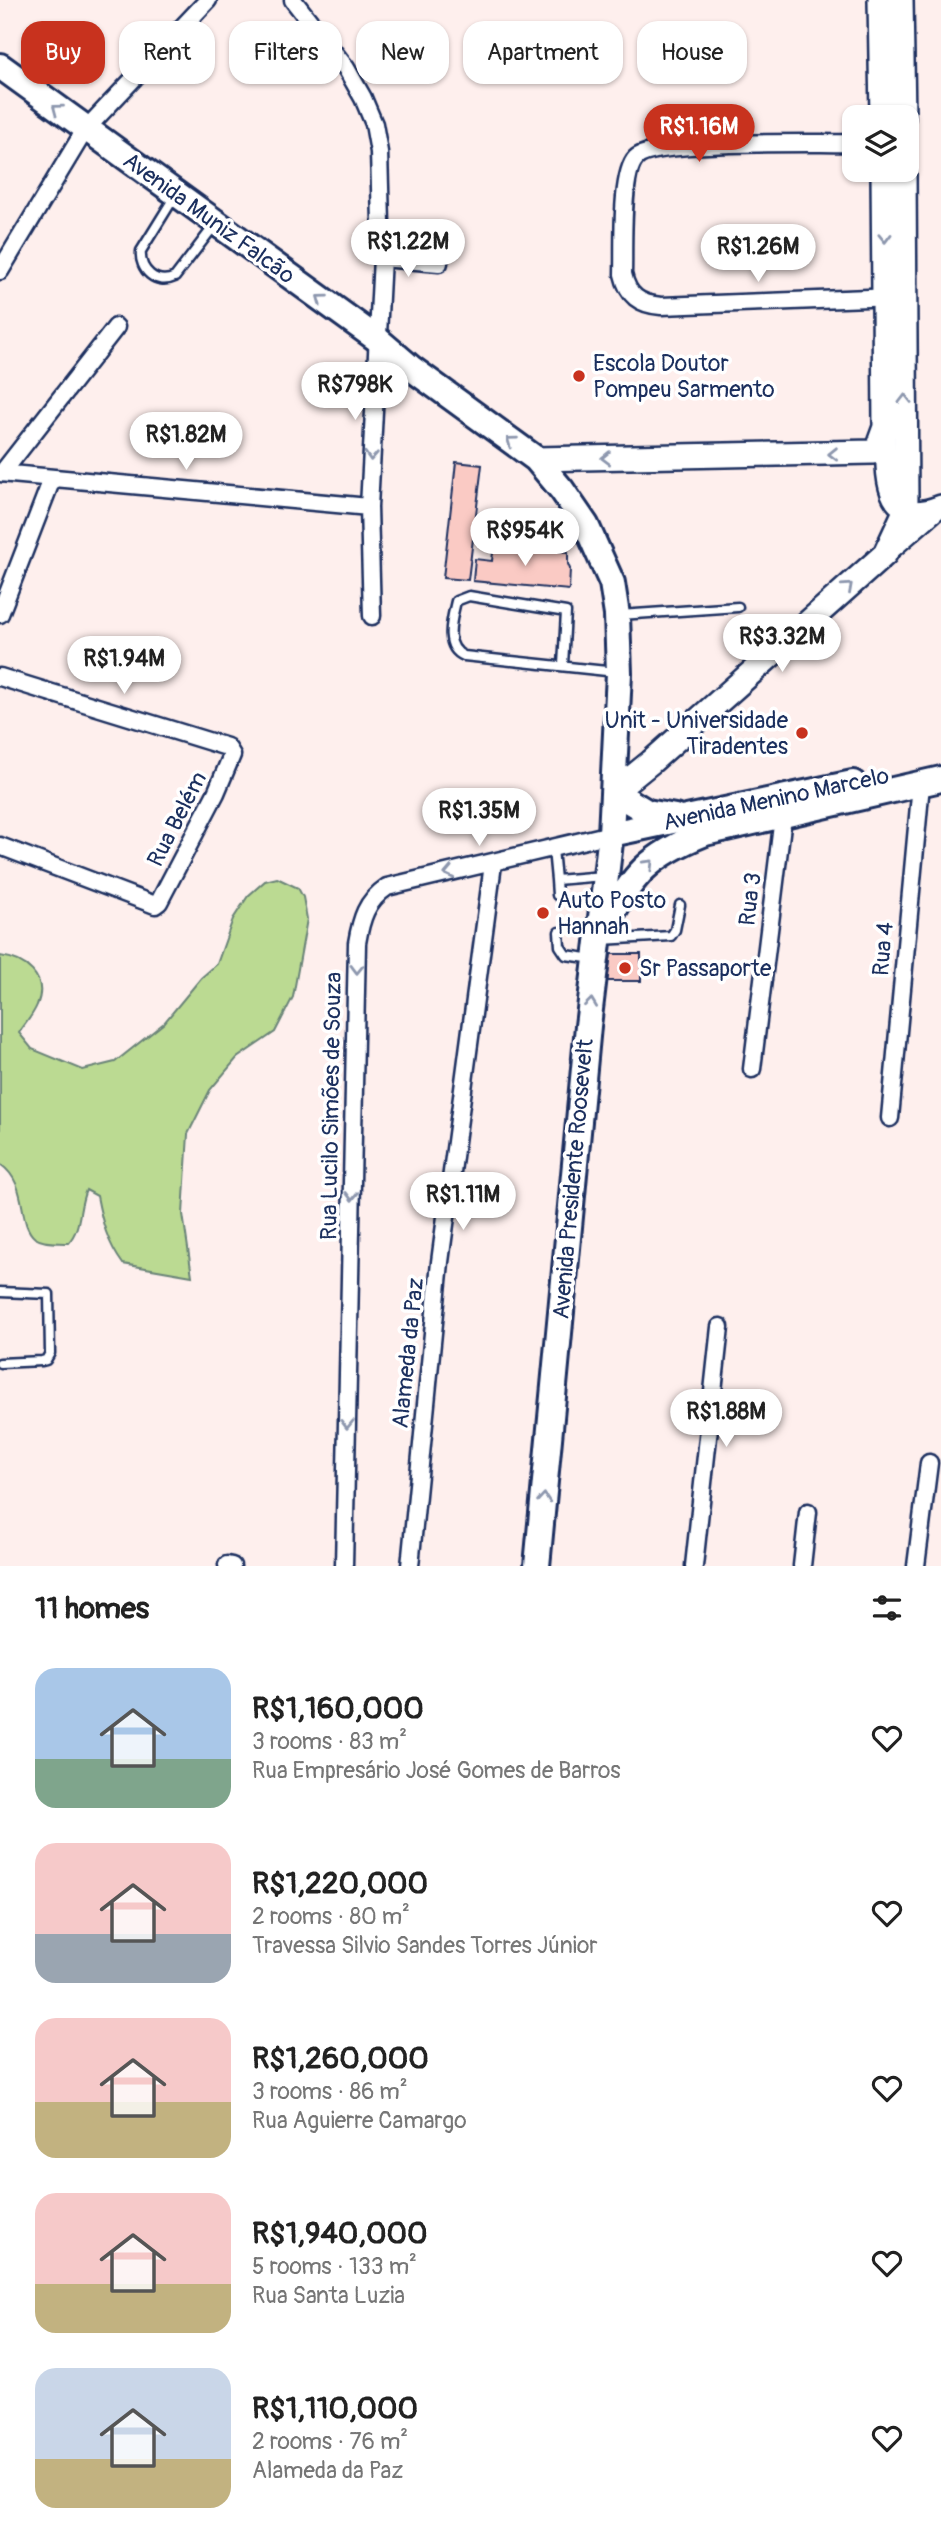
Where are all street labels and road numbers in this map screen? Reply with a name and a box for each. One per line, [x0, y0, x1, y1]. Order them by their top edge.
street label: Avenida Muniz Falcão [117, 146, 301, 290]
street label: Avenida Menino Marcelo [660, 761, 892, 837]
street label: Rua Belém [141, 766, 213, 872]
street label: Rua 3 [732, 871, 768, 927]
street label: Rua 4 [866, 921, 900, 977]
street label: Rua Lucilo Simões de Souza [314, 972, 348, 1240]
street label: Avenida Presidente Roosevelt [546, 1037, 600, 1320]
street label: Alameda da Paz [386, 1276, 430, 1430]

